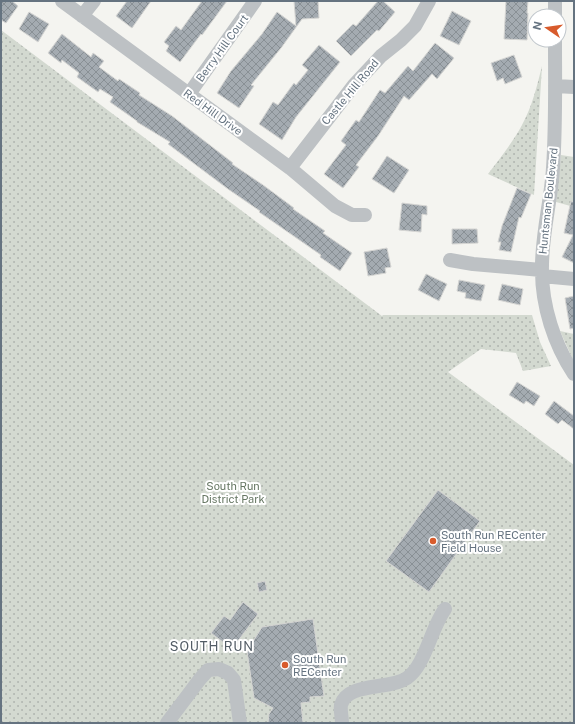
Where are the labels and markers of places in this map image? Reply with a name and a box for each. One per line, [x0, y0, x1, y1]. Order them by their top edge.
place label: South Run RECenter Field House [441, 529, 546, 554]
marker: South Run RECenter Field House [428, 536, 438, 546]
place label: South Run RECenter [293, 653, 346, 678]
marker: South Run RECenter [280, 660, 290, 670]

